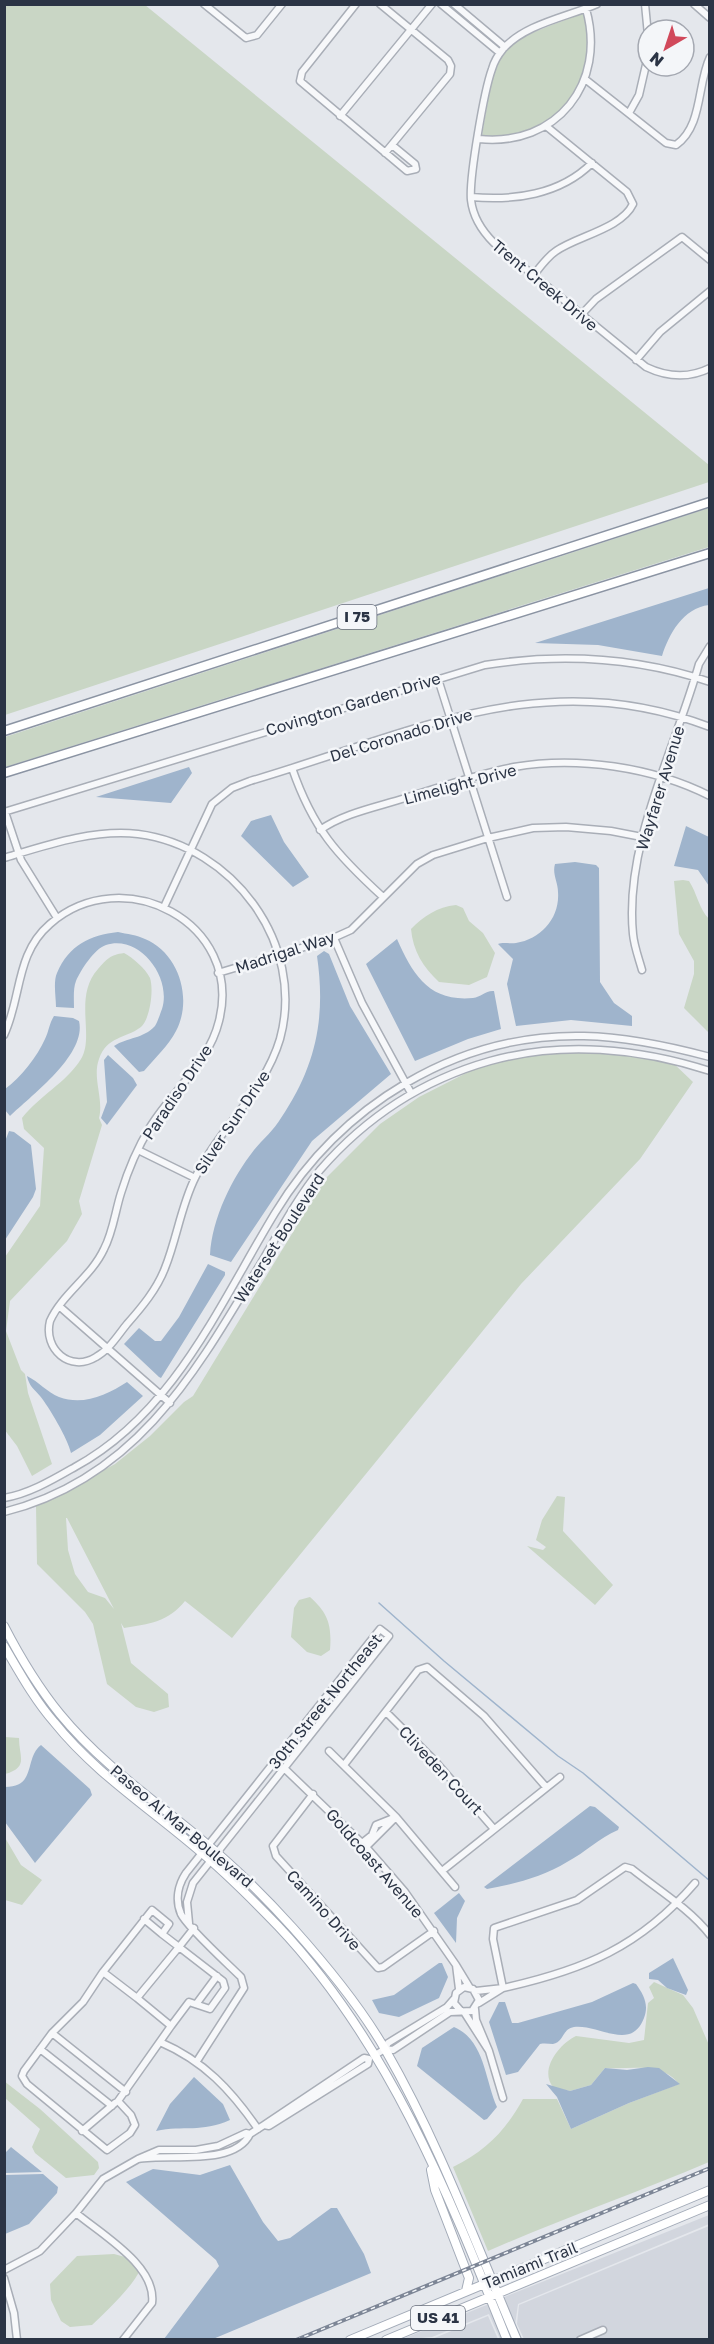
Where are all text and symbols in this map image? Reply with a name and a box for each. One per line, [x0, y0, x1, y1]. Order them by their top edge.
north arrow [636, 18, 696, 78]
text: N [646, 48, 668, 71]
street label: Trent Creek Drive [488, 235, 602, 335]
road number: I 75 [338, 605, 376, 629]
street label: Covington Garden Drive [263, 668, 443, 740]
street label: Del Coronado Drive [327, 704, 475, 766]
street label: Wayfarer Avenue [632, 723, 688, 853]
street label: Limelight Drive [401, 759, 519, 809]
street label: Madrigal Way [233, 926, 337, 978]
street label: Paradiso Drive [138, 1041, 216, 1143]
street label: Silver Sun Drive [190, 1066, 274, 1178]
street label: Waterset Boulevard [229, 1169, 329, 1307]
street label: 30th Street Northeast [264, 1629, 386, 1773]
street label: Cliveden Court [395, 1721, 487, 1819]
street label: Paseo Al Mar Boulevard [106, 1760, 258, 1892]
street label: Goldcoast Avenue [322, 1804, 428, 1922]
street label: Camino Drive [283, 1866, 365, 1954]
street label: Tamiami Trail [480, 2237, 580, 2293]
road number: US 41 [411, 2306, 465, 2330]

